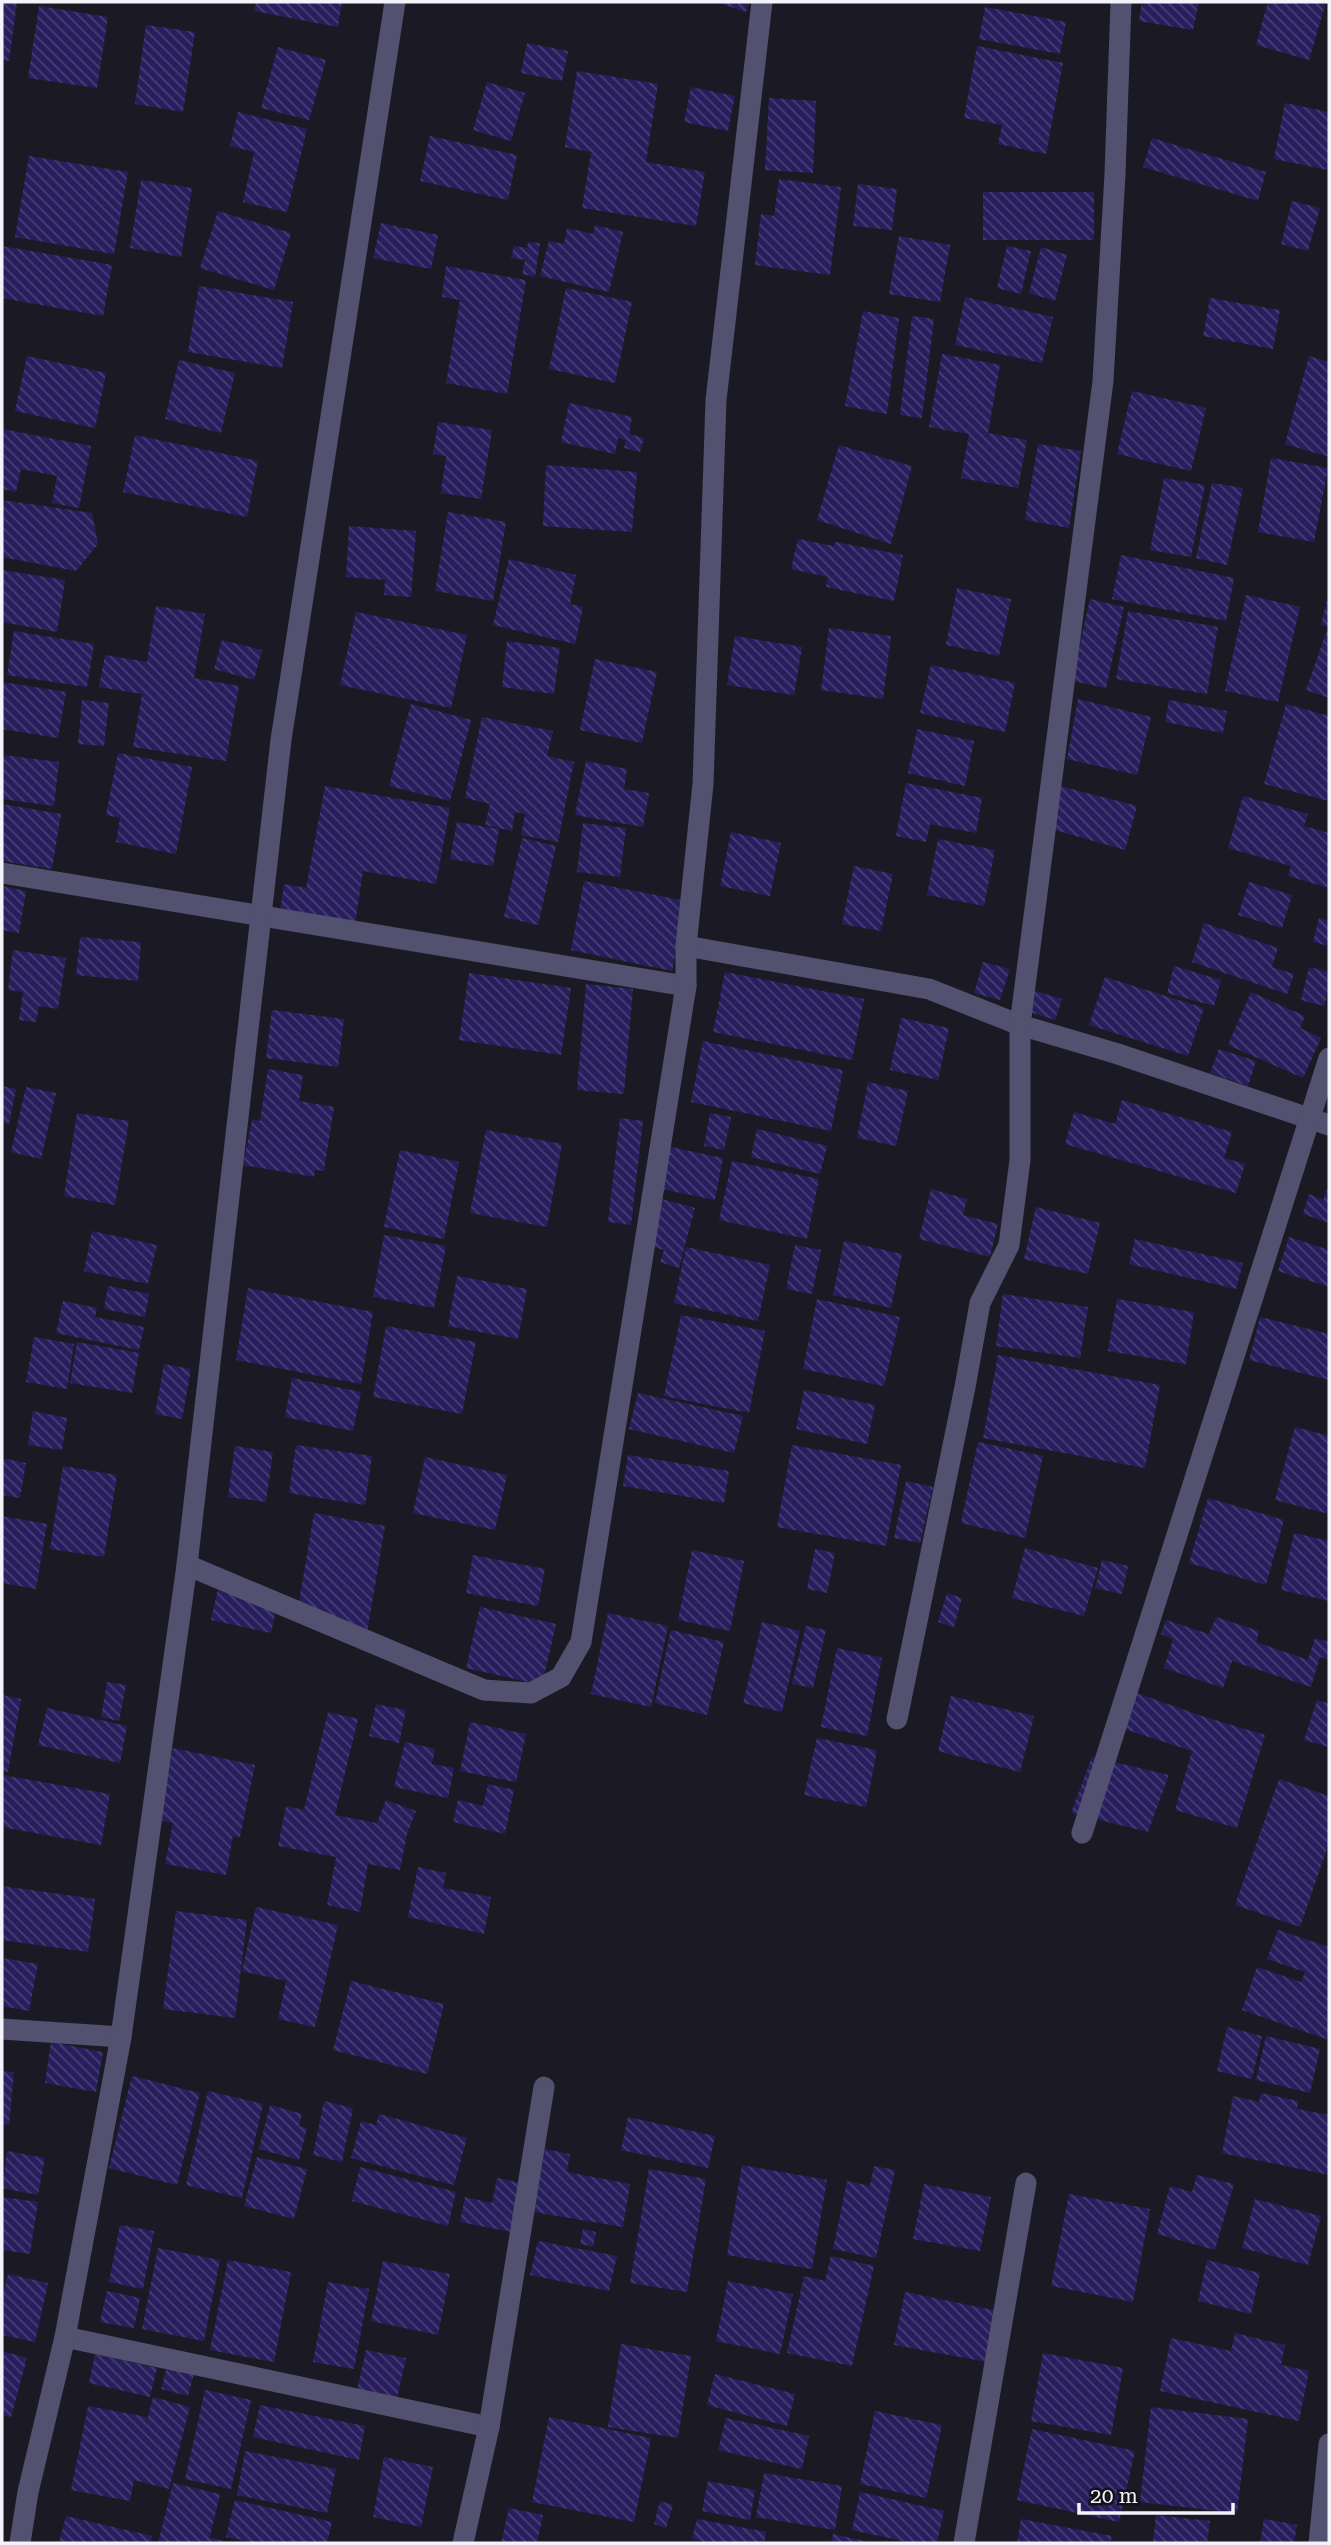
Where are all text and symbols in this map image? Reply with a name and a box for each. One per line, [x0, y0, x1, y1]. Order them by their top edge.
scale bar [1079, 2472, 1233, 2516]
text: 20 m [1090, 2484, 1138, 2508]

